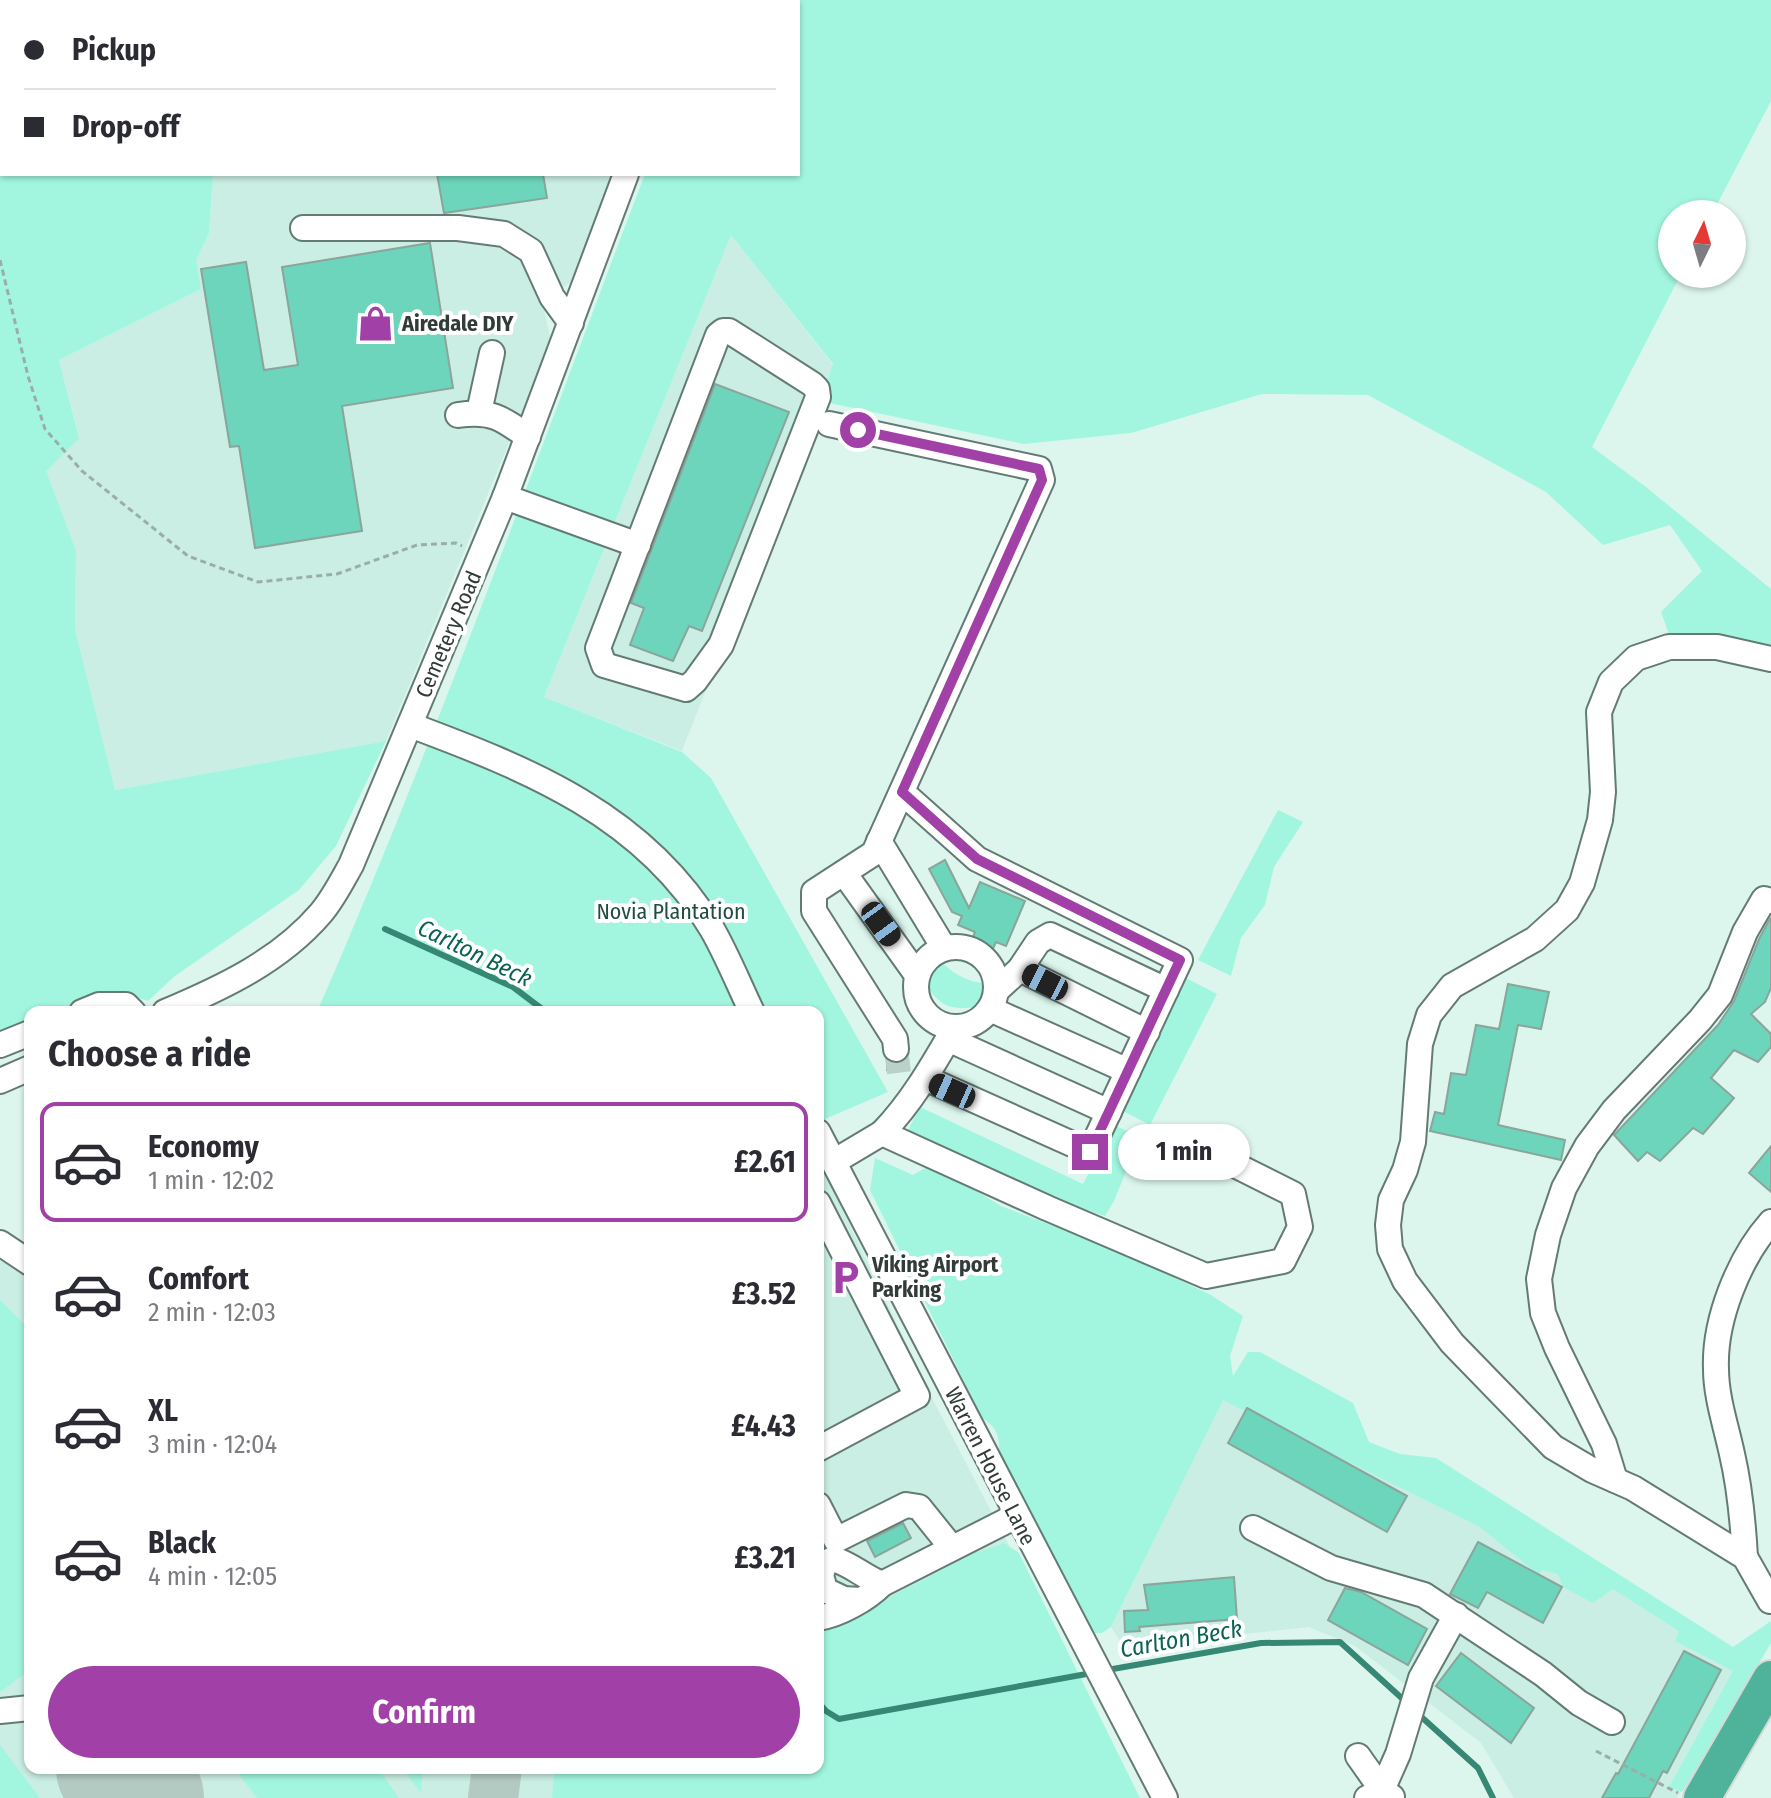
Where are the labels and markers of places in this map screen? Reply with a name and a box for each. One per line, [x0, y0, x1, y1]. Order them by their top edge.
shop icon: Airedale DIY [357, 304, 395, 342]
place label: Airedale DIY [401, 310, 515, 337]
place label: Viking Airport Parking [871, 1251, 999, 1303]
parking icon: Viking Airport Parking [827, 1258, 865, 1296]

